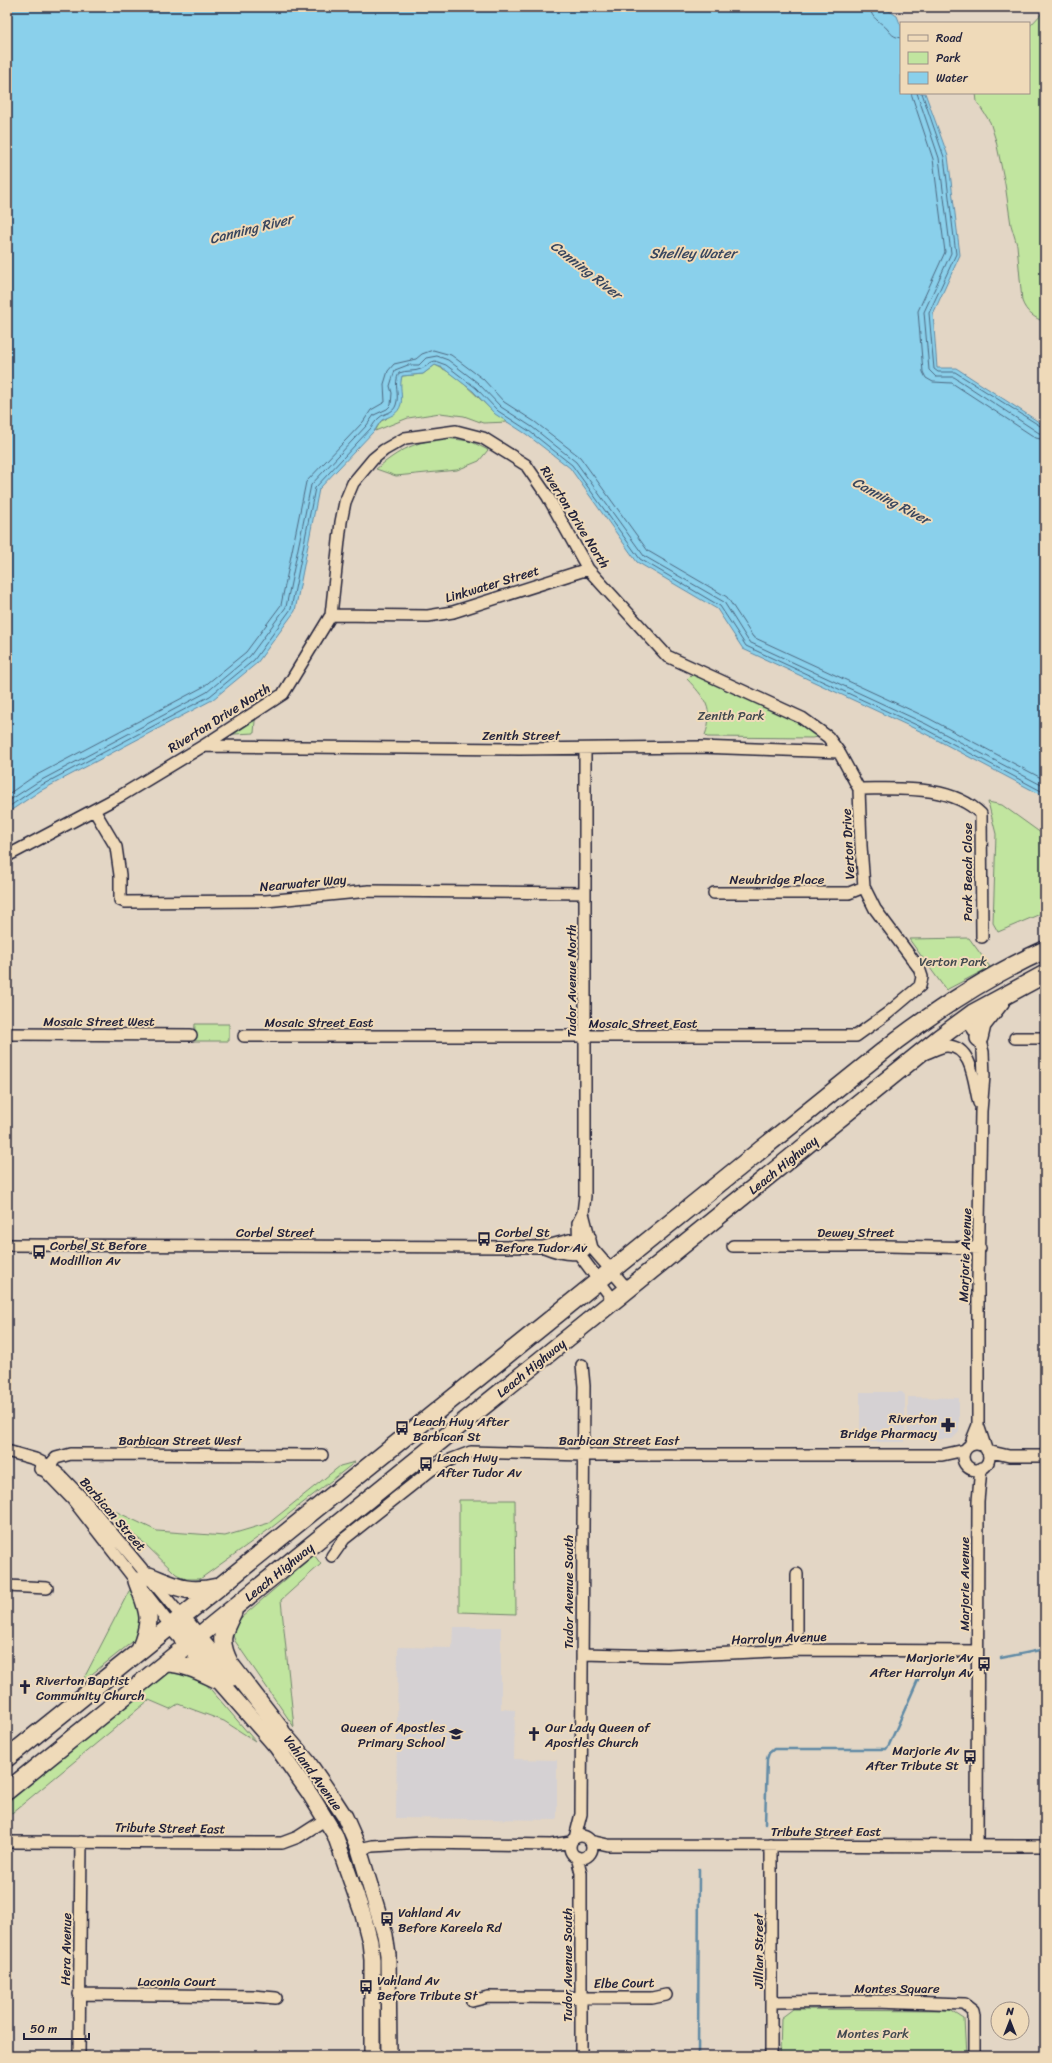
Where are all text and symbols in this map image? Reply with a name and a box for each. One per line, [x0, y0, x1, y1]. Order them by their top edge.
legend [900, 22, 1030, 94]
text: Road [936, 27, 963, 49]
text: Park [936, 47, 961, 69]
text: Water [936, 67, 969, 89]
water label: Canning River [207, 206, 297, 251]
water label: Canning River [545, 234, 629, 307]
water label: Shelley Water [650, 241, 738, 266]
street label: Riverton Drive North [534, 461, 616, 573]
water label: Canning River [848, 470, 936, 533]
street label: Linkwater Street [442, 559, 542, 609]
street label: Riverton Drive North [163, 677, 275, 759]
park label: Zenith Park [698, 704, 765, 727]
street label: Zenith Street [482, 724, 561, 747]
street label: Verton Drive [835, 808, 861, 880]
street label: Park Beach Close [956, 823, 979, 921]
street label: Nearwater Way [259, 868, 348, 898]
street label: Newbridge Place [730, 868, 825, 891]
street label: Tudor Avenue North [560, 924, 583, 1037]
park label: Verton Park [919, 950, 987, 973]
street label: Mosaic Street West [43, 1010, 155, 1033]
street label: Mosaic Street East [264, 1011, 374, 1034]
street label: Mosaic Street East [588, 1012, 698, 1035]
street label: Leach Highway [743, 1129, 823, 1200]
street label: Marjorie Avenue [952, 1207, 978, 1302]
street label: Corbel Street [236, 1221, 315, 1244]
place label: Corbel St Before Tudor Av [495, 1221, 588, 1259]
street label: Dewey Street [817, 1221, 895, 1244]
bus stop icon: Corbel St Before Tudor Av [476, 1231, 492, 1247]
place label: Corbel St Before Modillion Av [50, 1234, 147, 1272]
bus stop icon: Corbel St Before Modillion Av [31, 1244, 47, 1260]
street label: Leach Highway [491, 1332, 571, 1403]
place label: Riverton Bridge Pharmacy [840, 1407, 937, 1445]
place label: Leach Hwy After Barbican St [413, 1410, 509, 1448]
pharmacy icon: Riverton Bridge Pharmacy [940, 1417, 956, 1433]
bus stop icon: Leach Hwy After Barbican St [394, 1420, 410, 1436]
street label: Barbican Street West [118, 1429, 242, 1452]
street label: Barbican Street East [559, 1429, 680, 1452]
place label: Leach Hwy After Tudor Av [436, 1446, 522, 1484]
bus stop icon: Leach Hwy After Tudor Av [418, 1456, 434, 1472]
street label: Barbican Street [74, 1472, 152, 1557]
street label: Tudor Avenue South [557, 1535, 580, 1649]
street label: Leach Highway [239, 1536, 319, 1607]
street label: Marjorie Avenue [953, 1537, 976, 1631]
street label: Harrolyn Avenue [731, 1625, 827, 1651]
place label: Marjorie Av After Harrolyn Av [869, 1646, 974, 1684]
bus stop icon: Marjorie Av After Harrolyn Av [976, 1656, 992, 1672]
place label: Riverton Baptist Community Church [36, 1669, 145, 1707]
church icon: Riverton Baptist Community Church [17, 1679, 33, 1695]
place label: Queen of Apostles Primary School [341, 1716, 446, 1754]
place label: Our Lady Queen of Apostles Church [544, 1716, 651, 1754]
school or university icon: Queen of Apostles Primary School [448, 1726, 464, 1742]
church icon: Our Lady Queen of Apostles Church [526, 1726, 542, 1742]
street label: Vahland Avenue [277, 1730, 349, 1816]
place label: Marjorie Av After Tribute St [865, 1739, 960, 1777]
bus stop icon: Marjorie Av After Tribute St [962, 1749, 978, 1765]
street label: Tribute Street East [115, 1816, 226, 1840]
street label: Tribute Street East [771, 1820, 881, 1843]
place label: Vahland Av Before Kareela Rd [398, 1901, 502, 1939]
street label: Tudor Avenue South [556, 1908, 579, 2022]
bus stop icon: Vahland Av Before Kareela Rd [379, 1911, 395, 1927]
street label: Hera Avenue [54, 1912, 78, 1986]
street label: Jillian Street [747, 1913, 770, 1990]
place label: Vahland Av Before Tribute St [377, 1969, 478, 2007]
street label: Laconia Court [138, 1970, 217, 1993]
street label: Elbe Court [593, 1971, 655, 1995]
street label: Montes Square [854, 1977, 940, 2000]
bus stop icon: Vahland Av Before Tribute St [358, 1979, 374, 1995]
north arrow [990, 2001, 1030, 2041]
text: N [1005, 2002, 1014, 2021]
scale bar [24, 2015, 89, 2041]
text: 50 m [30, 2018, 57, 2040]
park label: Montes Park [837, 2022, 909, 2045]

